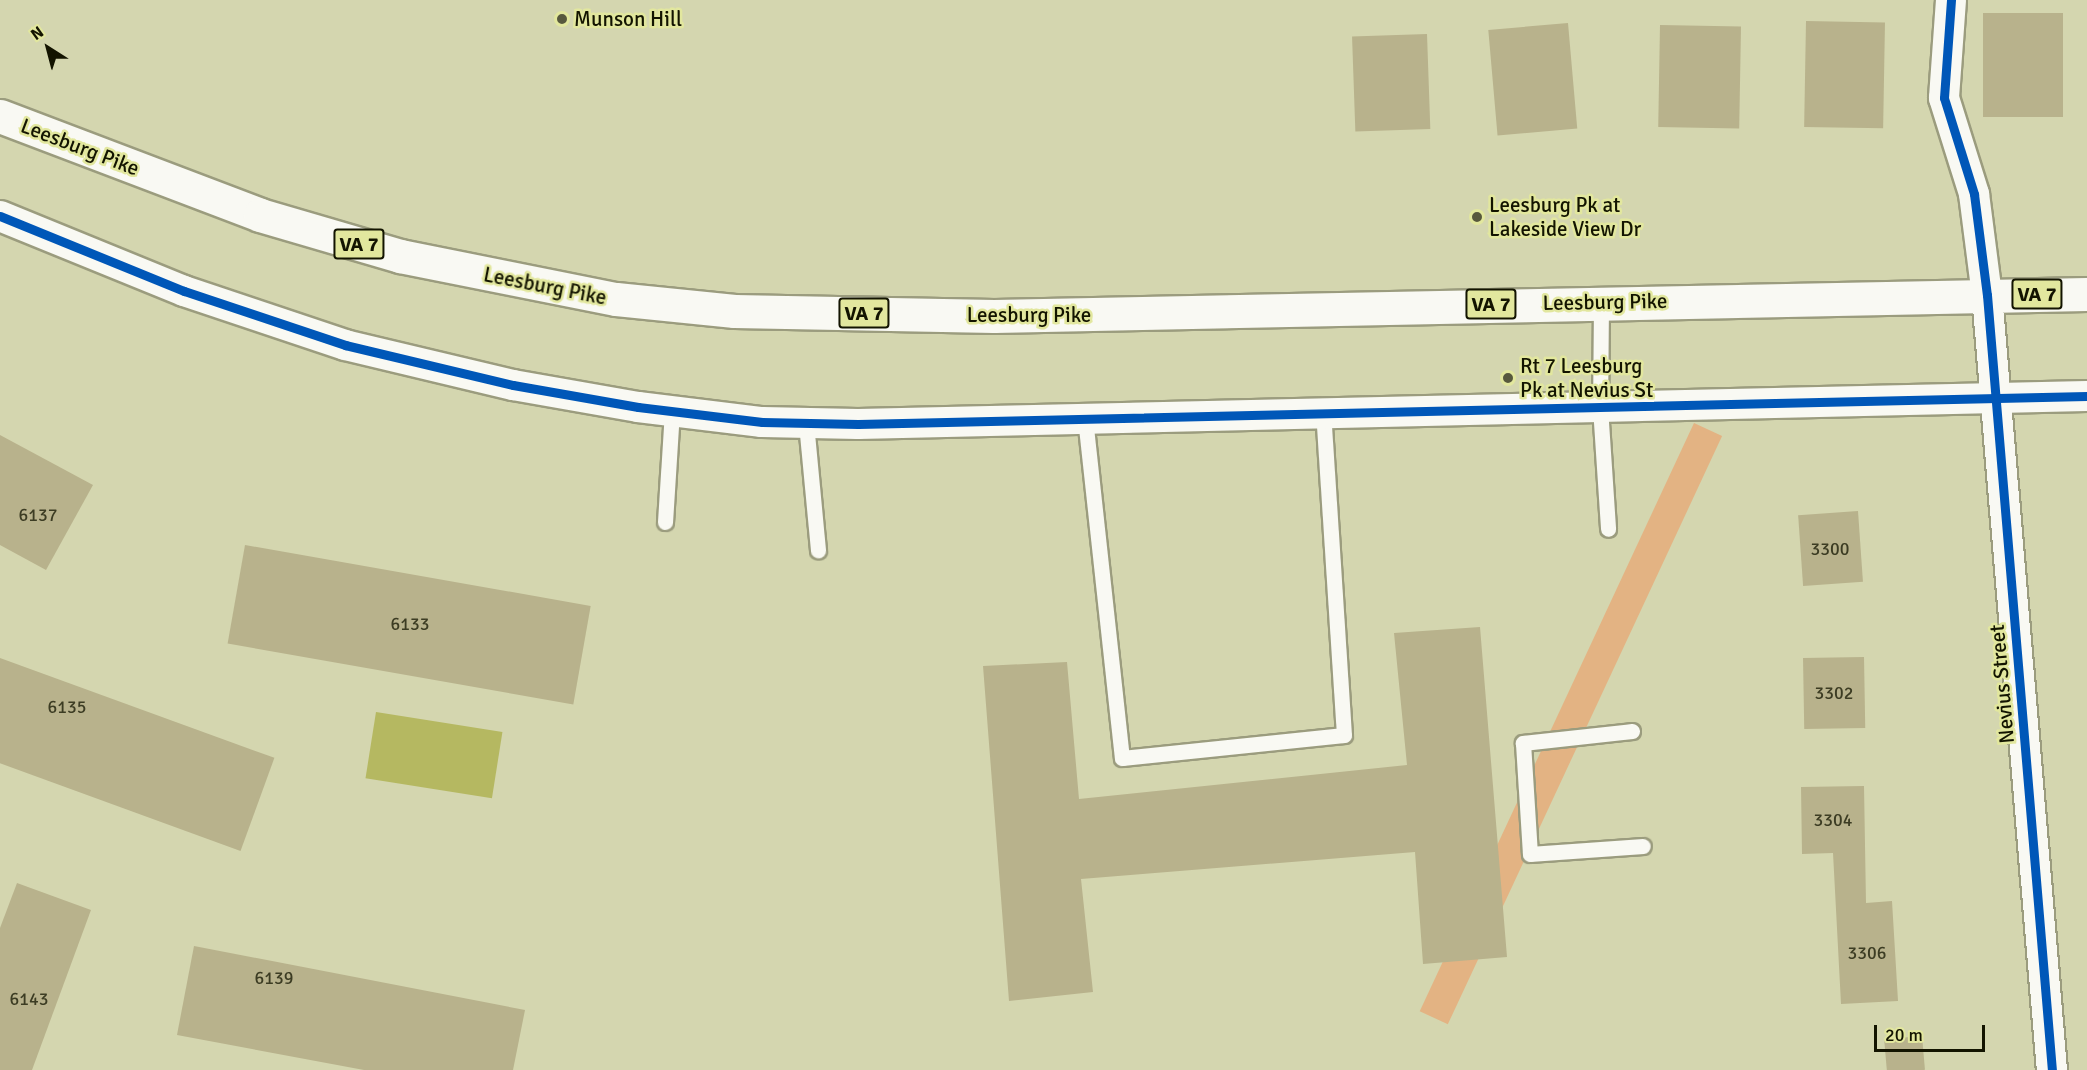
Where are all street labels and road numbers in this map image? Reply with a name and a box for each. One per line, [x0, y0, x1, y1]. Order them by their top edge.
street label: Leesburg Pike [17, 113, 143, 181]
road number: VA 7 [332, 227, 386, 261]
street label: Leesburg Pike [481, 262, 609, 310]
road number: VA 7 [2010, 277, 2064, 311]
road number: VA 7 [1464, 287, 1518, 321]
street label: Leesburg Pike [1542, 288, 1668, 316]
road number: VA 7 [837, 296, 891, 330]
street label: Leesburg Pike [967, 302, 1091, 328]
street label: Nevius Street [1984, 623, 2020, 745]

